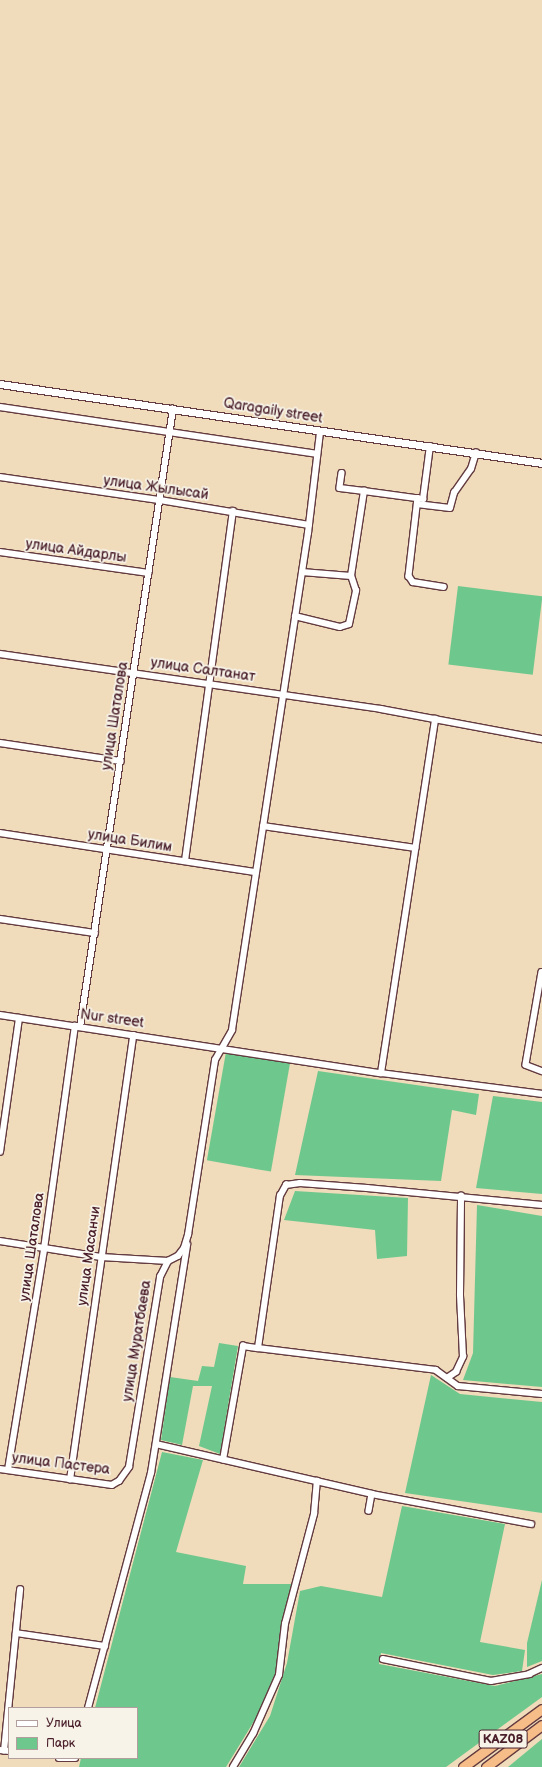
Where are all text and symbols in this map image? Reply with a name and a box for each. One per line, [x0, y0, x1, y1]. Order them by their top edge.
street label: Qaragaily street [222, 395, 324, 427]
street label: улица Жылысай [102, 472, 210, 504]
street label: улица Айдарлы [25, 536, 127, 566]
street label: улица Салтанат [150, 654, 256, 686]
street label: улица Шаталова [98, 661, 132, 771]
street label: улица Билим [87, 826, 173, 856]
street label: Nur street [79, 1006, 145, 1032]
street label: улица Шаталова [16, 1192, 48, 1302]
street label: улица Масанчи [74, 1205, 104, 1307]
street label: улица Муратбаева [119, 1279, 155, 1403]
street label: улица Пастера [11, 1450, 111, 1478]
legend [8, 1707, 138, 1759]
text: Улица [46, 1716, 82, 1731]
road number: KAZ08 [478, 1728, 528, 1750]
text: Парк [46, 1736, 75, 1751]

